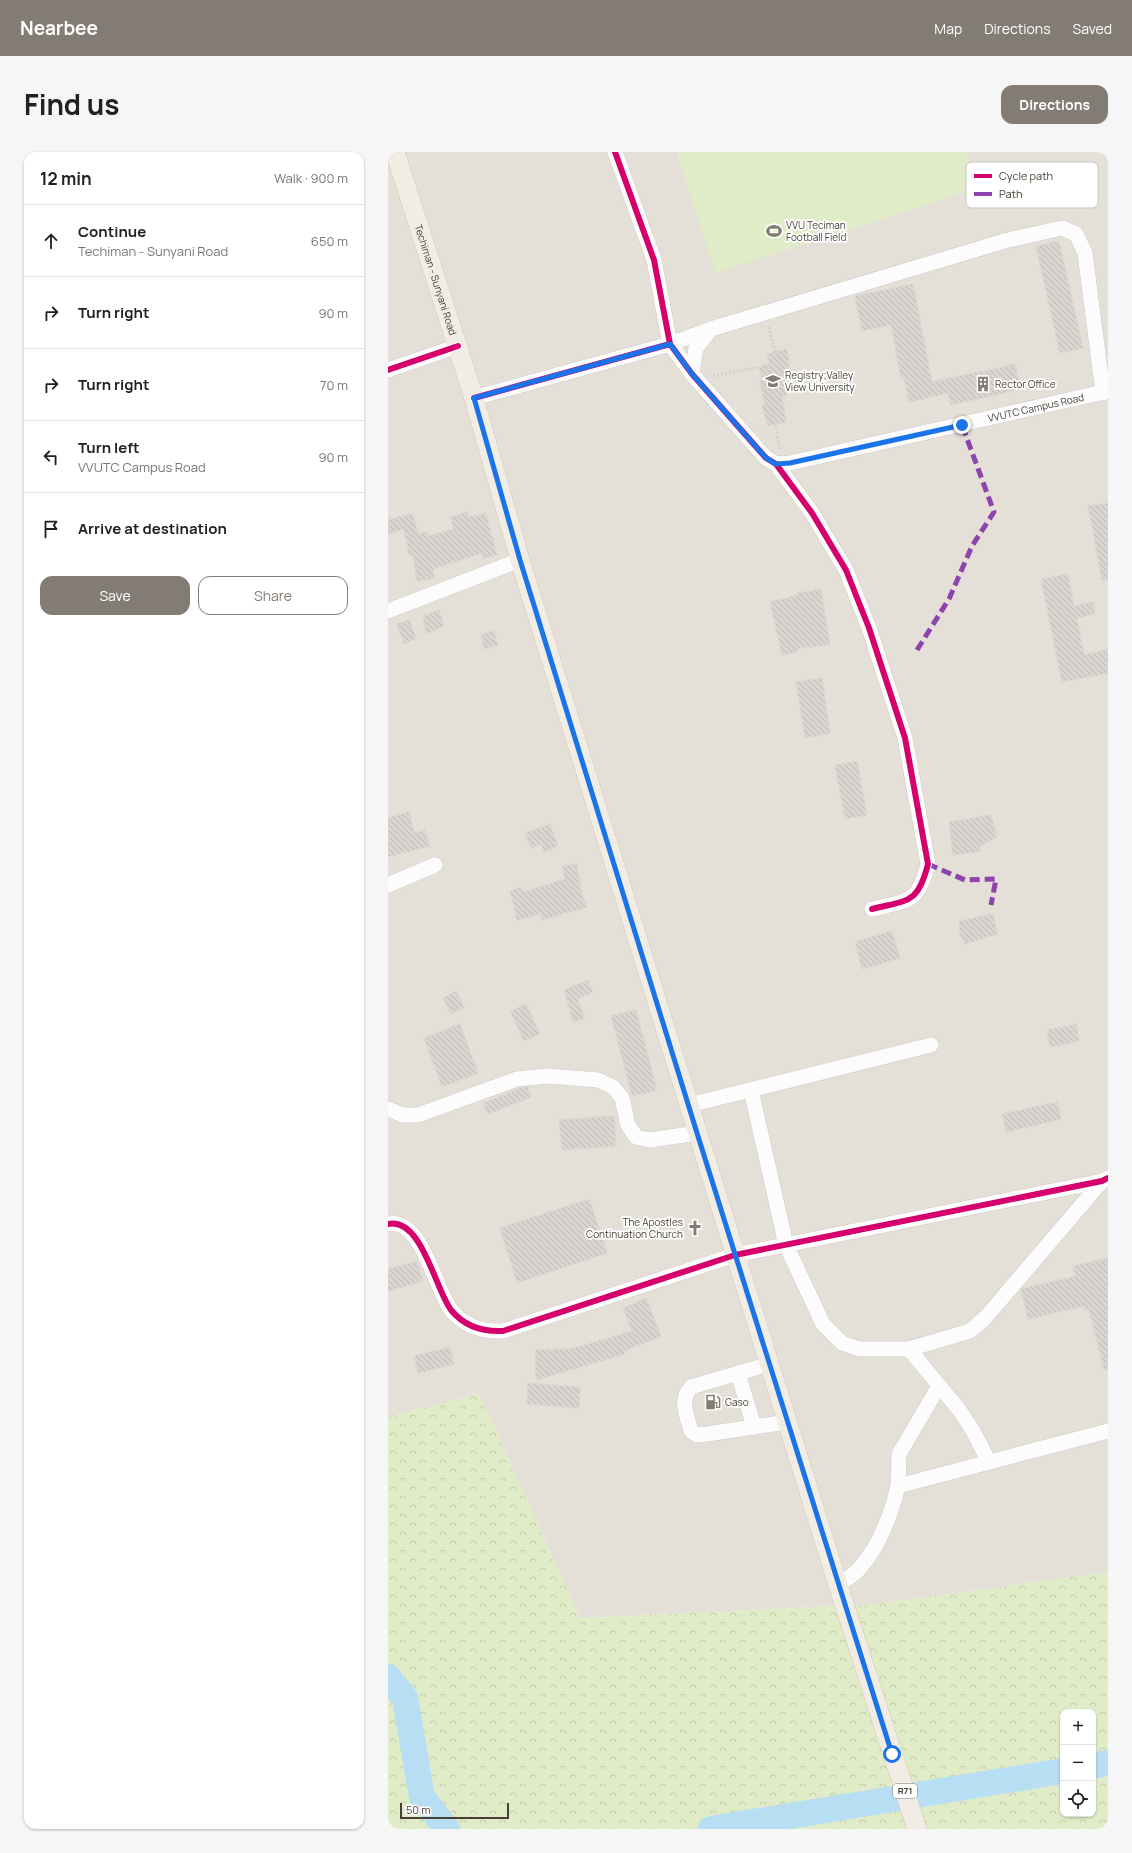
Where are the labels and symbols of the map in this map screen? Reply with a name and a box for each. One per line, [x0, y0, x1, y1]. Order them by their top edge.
legend [966, 162, 1098, 208]
text: Cycle path [999, 168, 1053, 183]
text: Path [999, 186, 1022, 201]
place label: VVU Teciman Football Field [786, 218, 846, 244]
street label: Techiman - Sunyani Road [412, 222, 460, 337]
sports icon: VVU Teciman Football Field [765, 222, 783, 240]
place label: Registry;Valley View University [785, 368, 855, 394]
school or university icon: Registry;Valley View University [764, 372, 782, 390]
building icon: Rector Office [974, 375, 992, 393]
place label: Rector Office [995, 377, 1056, 391]
street label: VVUTC Campus Road [986, 390, 1085, 425]
route end [953, 416, 971, 434]
place label: The Apostles Continuation Church [586, 1215, 683, 1241]
church icon: The Apostles Continuation Church [686, 1219, 704, 1237]
fuel station icon: Gaso [704, 1393, 722, 1411]
place label: Gaso [725, 1395, 749, 1409]
route start [883, 1745, 901, 1763]
road number: R71 [893, 1784, 917, 1798]
scale bar [400, 1801, 509, 1820]

